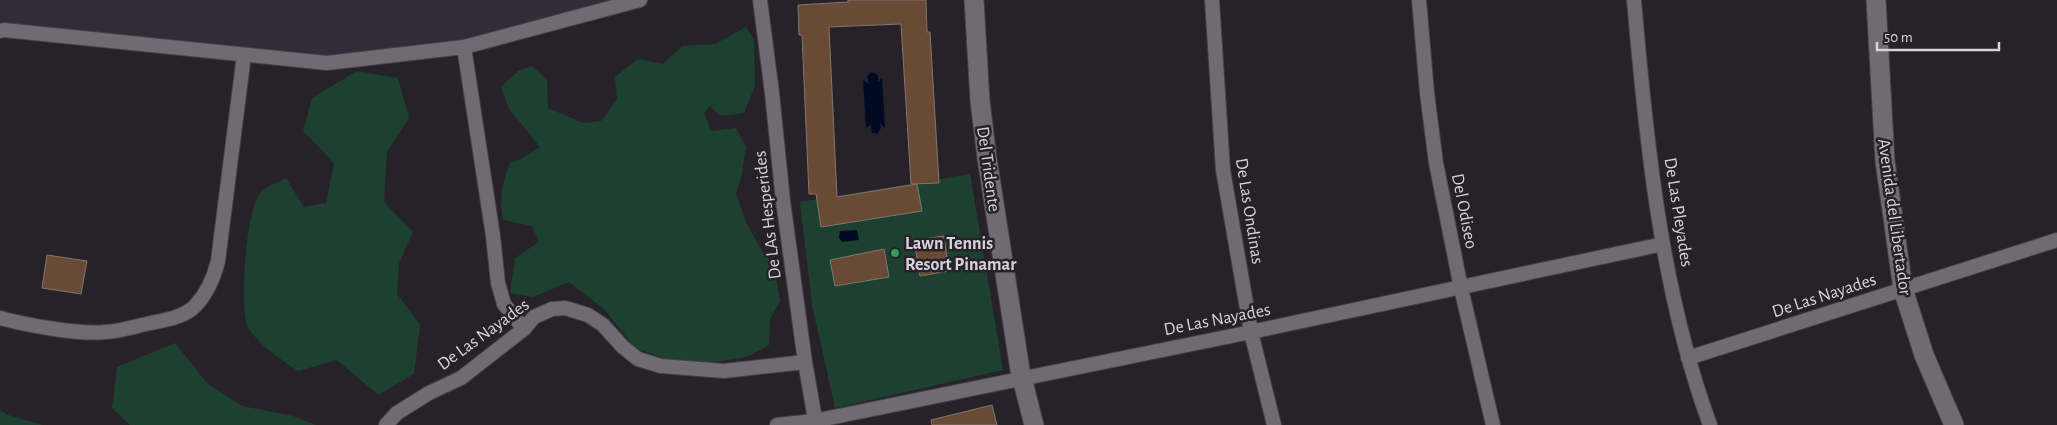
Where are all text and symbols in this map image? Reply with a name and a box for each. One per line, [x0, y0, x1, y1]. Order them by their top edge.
scale bar [1877, 20, 2000, 52]
text: 50 m [1884, 30, 1913, 45]
street label: Del Tridente [973, 125, 1003, 213]
street label: Avenida del Libertador [1874, 138, 1914, 297]
street label: De LAs Hesperides [751, 150, 785, 280]
street label: De Las Pleyades [1660, 156, 1696, 268]
street label: De Las Ondinas [1232, 157, 1266, 265]
street label: Del Odiseo [1448, 172, 1480, 250]
place label: Lawn Tennis Resort Pinamar [905, 235, 1017, 274]
marker: Lawn Tennis Resort Pinamar [889, 247, 901, 259]
street label: De Las Nayades [1770, 271, 1879, 321]
street label: De Las Nayades [434, 296, 533, 374]
street label: De Las Nayades [1162, 301, 1272, 339]

